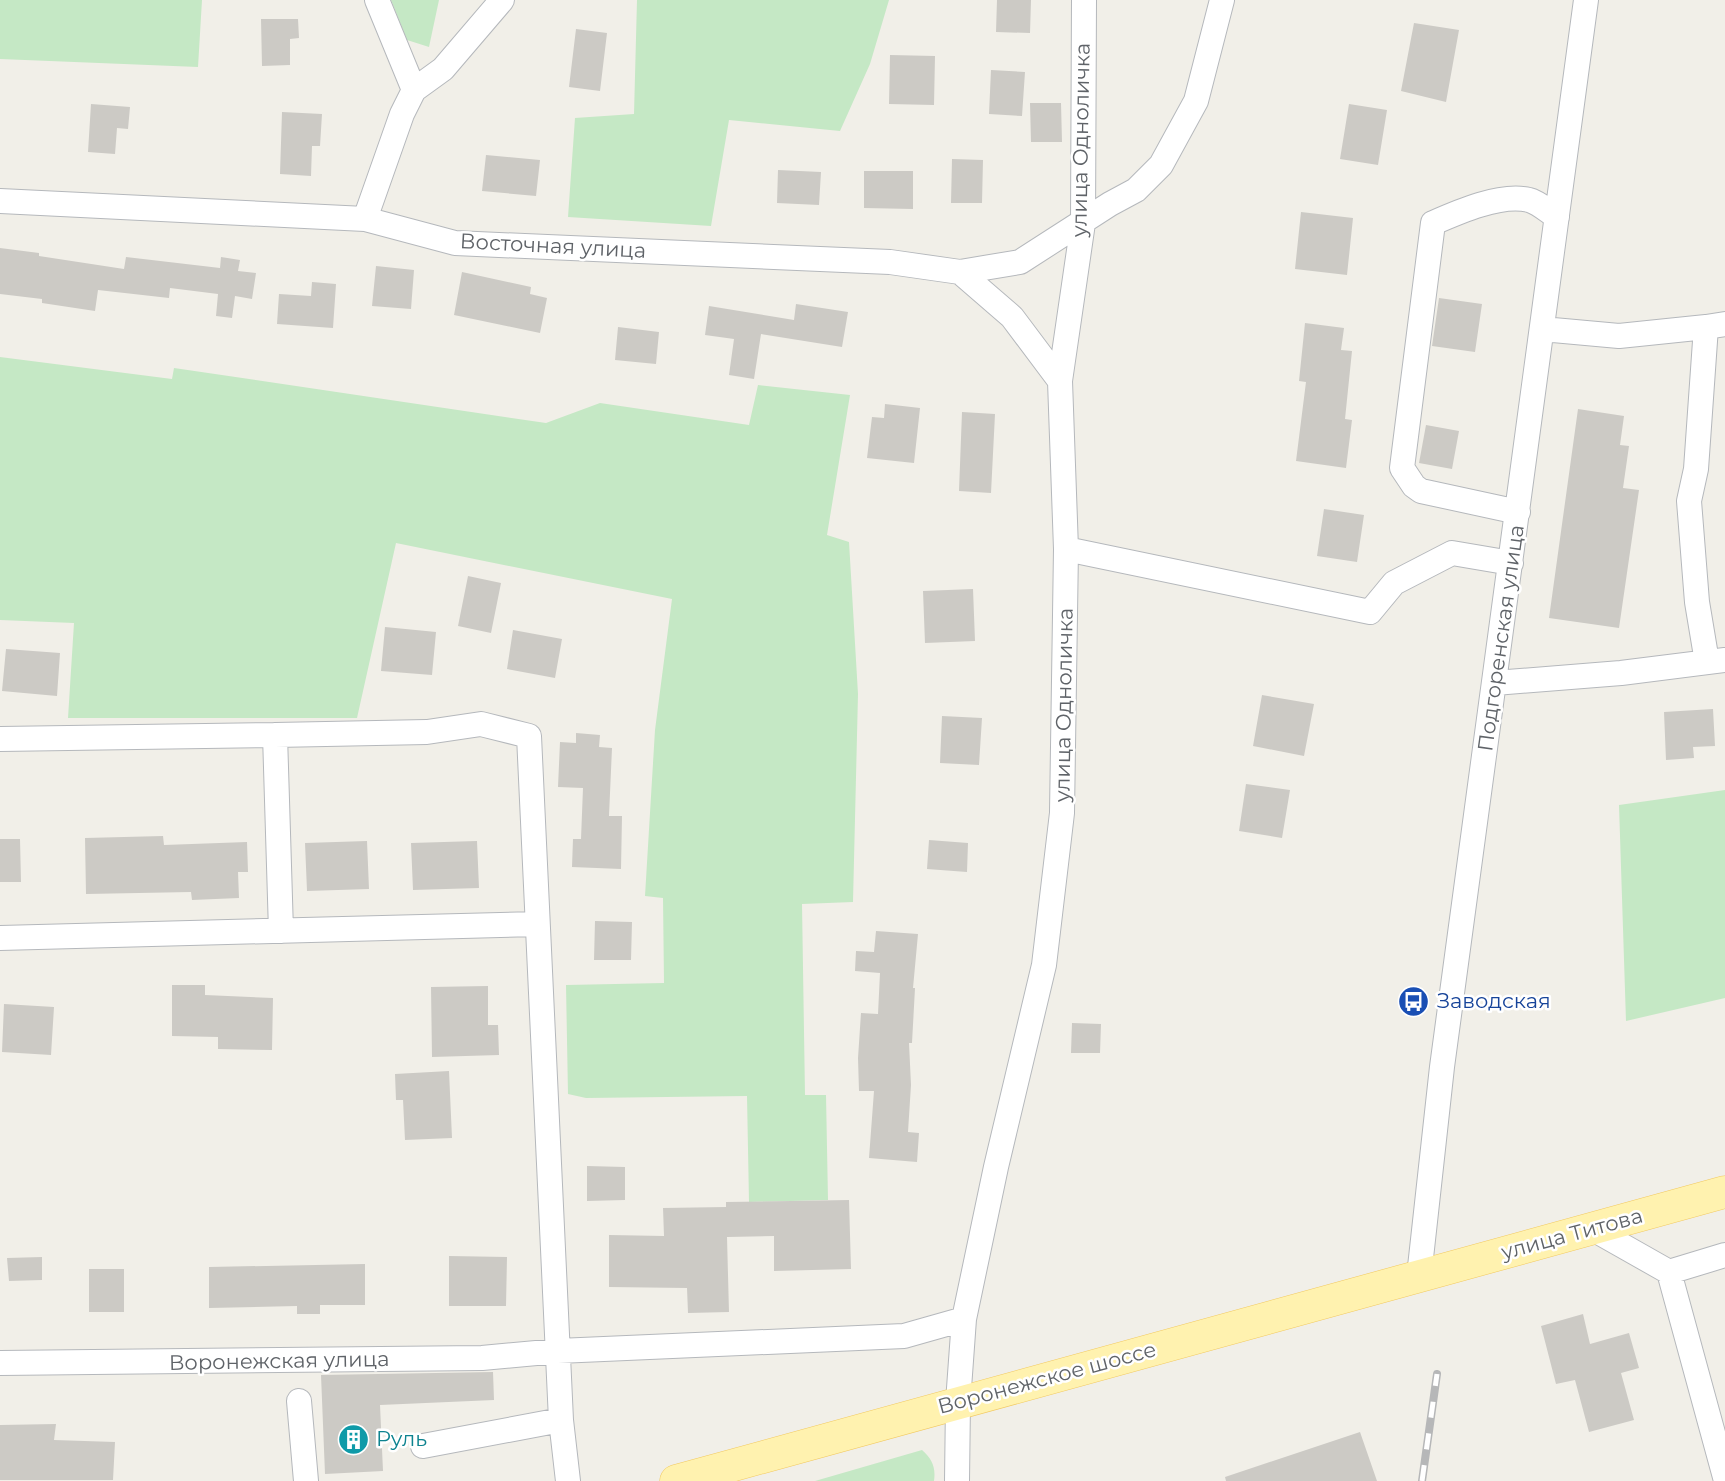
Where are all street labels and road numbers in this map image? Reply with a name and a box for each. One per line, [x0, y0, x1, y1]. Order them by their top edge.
street label: улица Одноличка [1066, 43, 1095, 238]
street label: Восточная улица [459, 228, 647, 263]
street label: Подгоренская улица [1472, 523, 1529, 753]
street label: улица Одноличка [1049, 608, 1078, 803]
street label: улица Титова [1497, 1203, 1645, 1265]
street label: Воронежское шоссе [935, 1336, 1159, 1419]
street label: Воронежская улица [169, 1346, 389, 1375]

